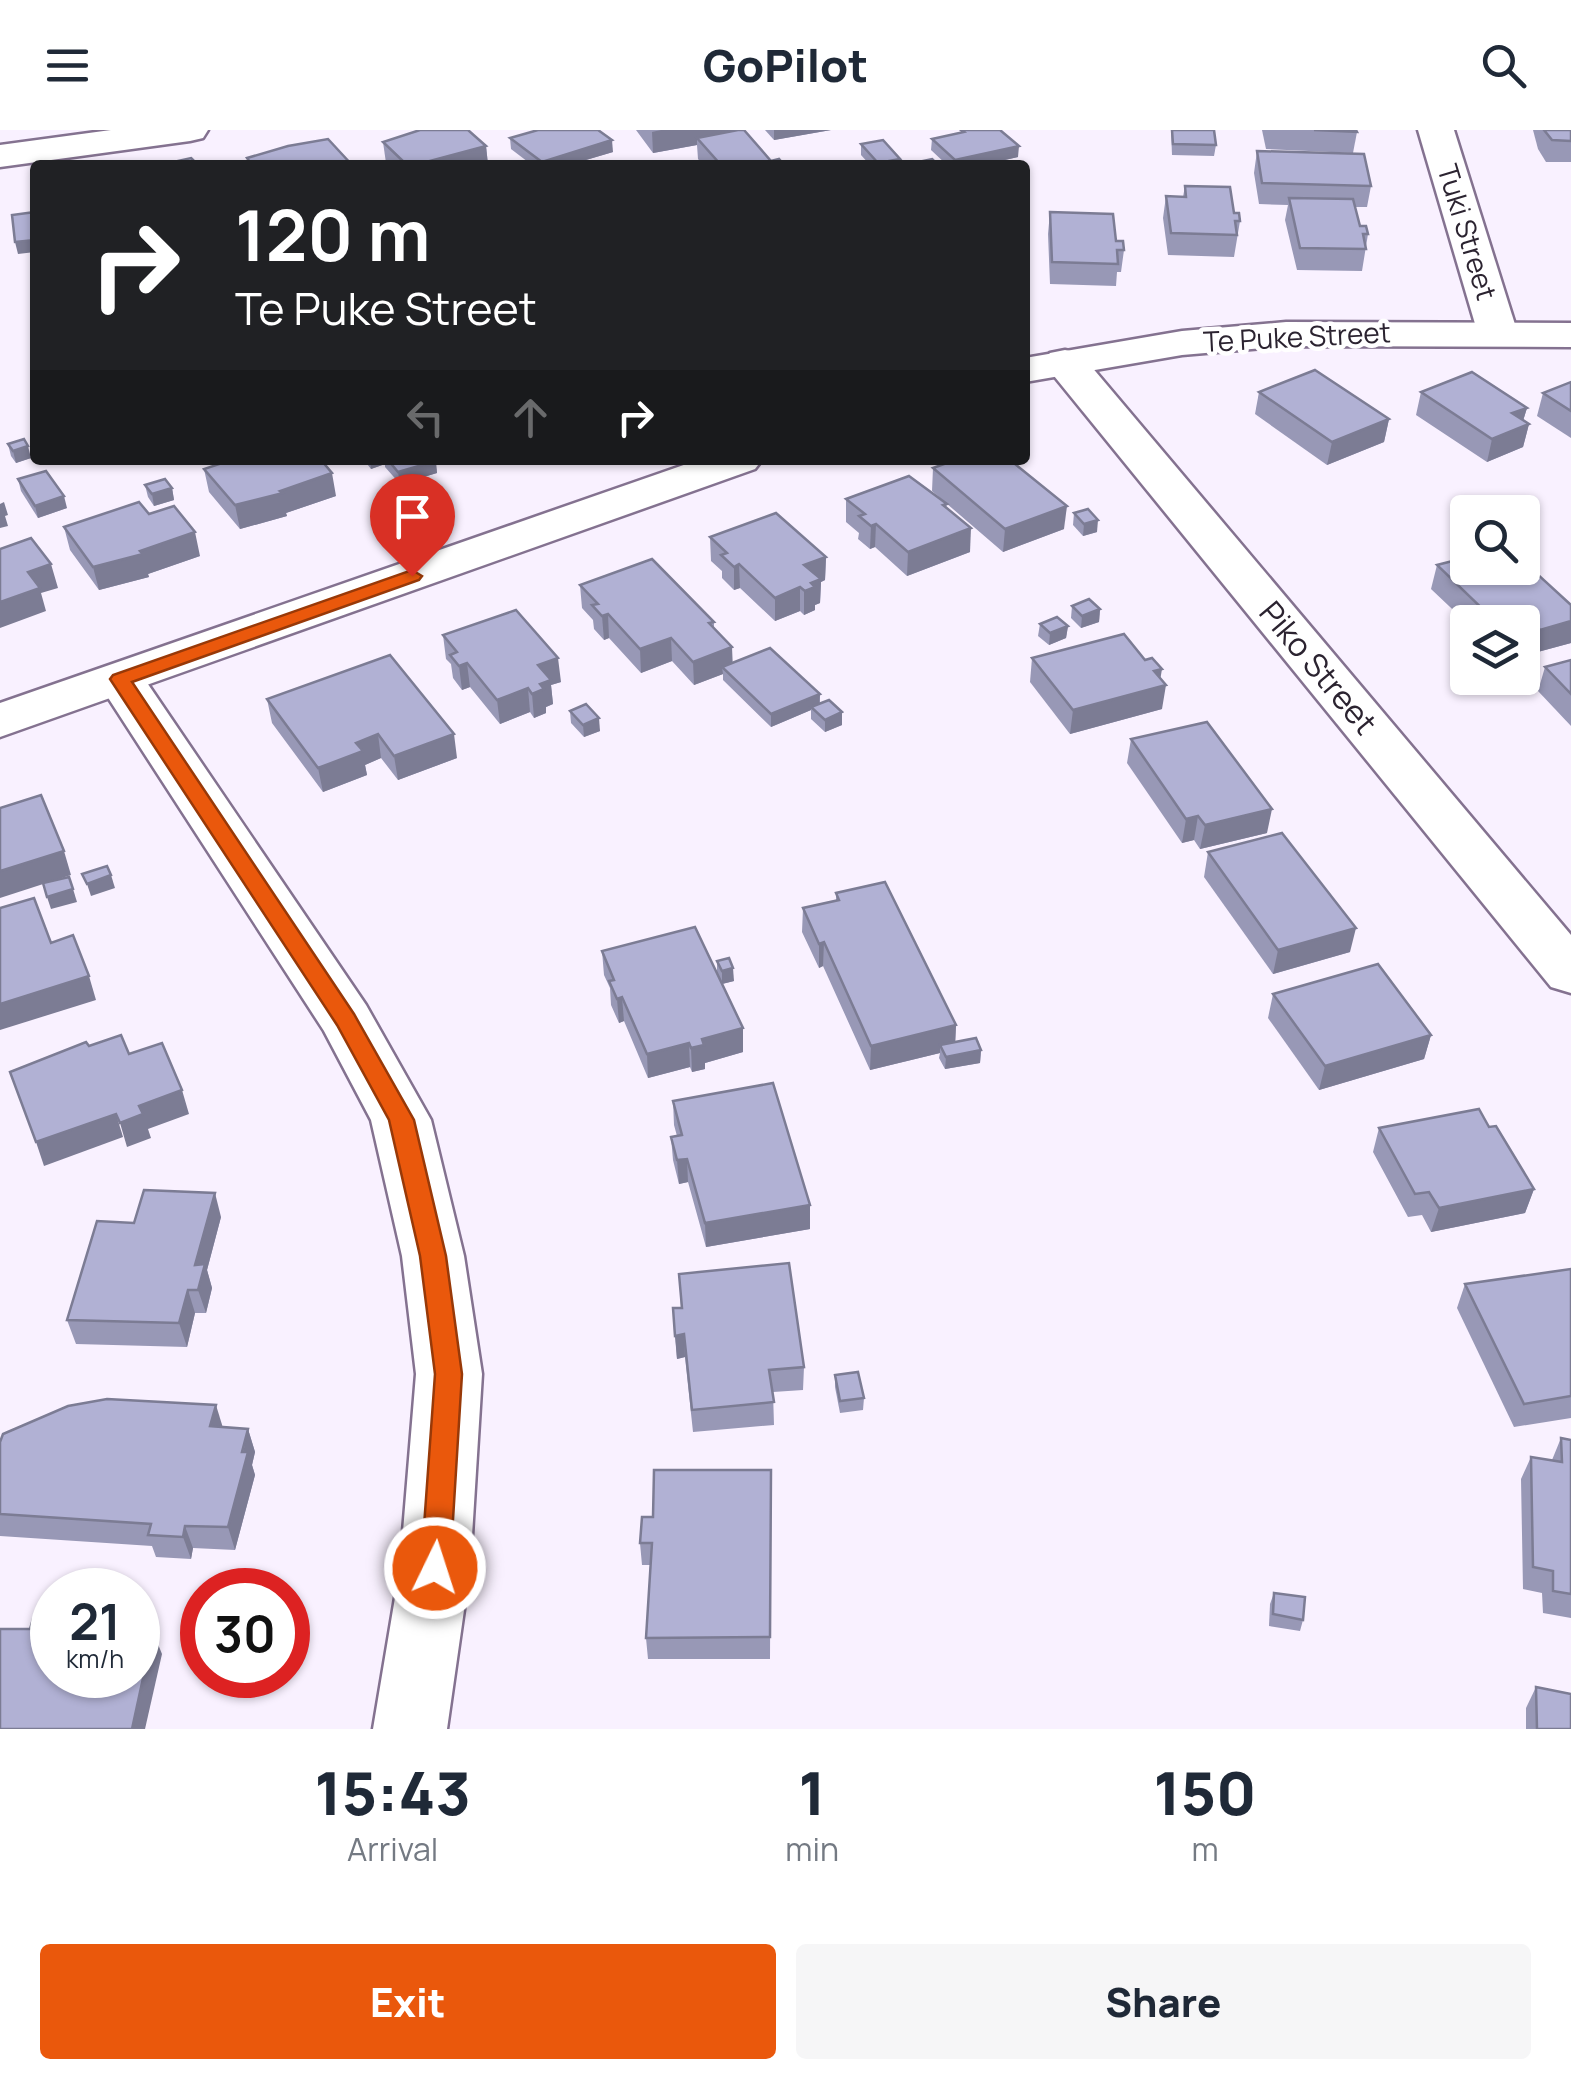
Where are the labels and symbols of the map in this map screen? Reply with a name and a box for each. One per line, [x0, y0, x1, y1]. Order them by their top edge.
street label: Tuki Street [1429, 159, 1507, 304]
street label: Te Puke Street [1202, 312, 1392, 360]
pin [370, 474, 455, 577]
street label: Piko Street [1250, 591, 1388, 743]
position arrow [383, 1516, 487, 1620]
speed limit sign: 30 [180, 1568, 310, 1698]

